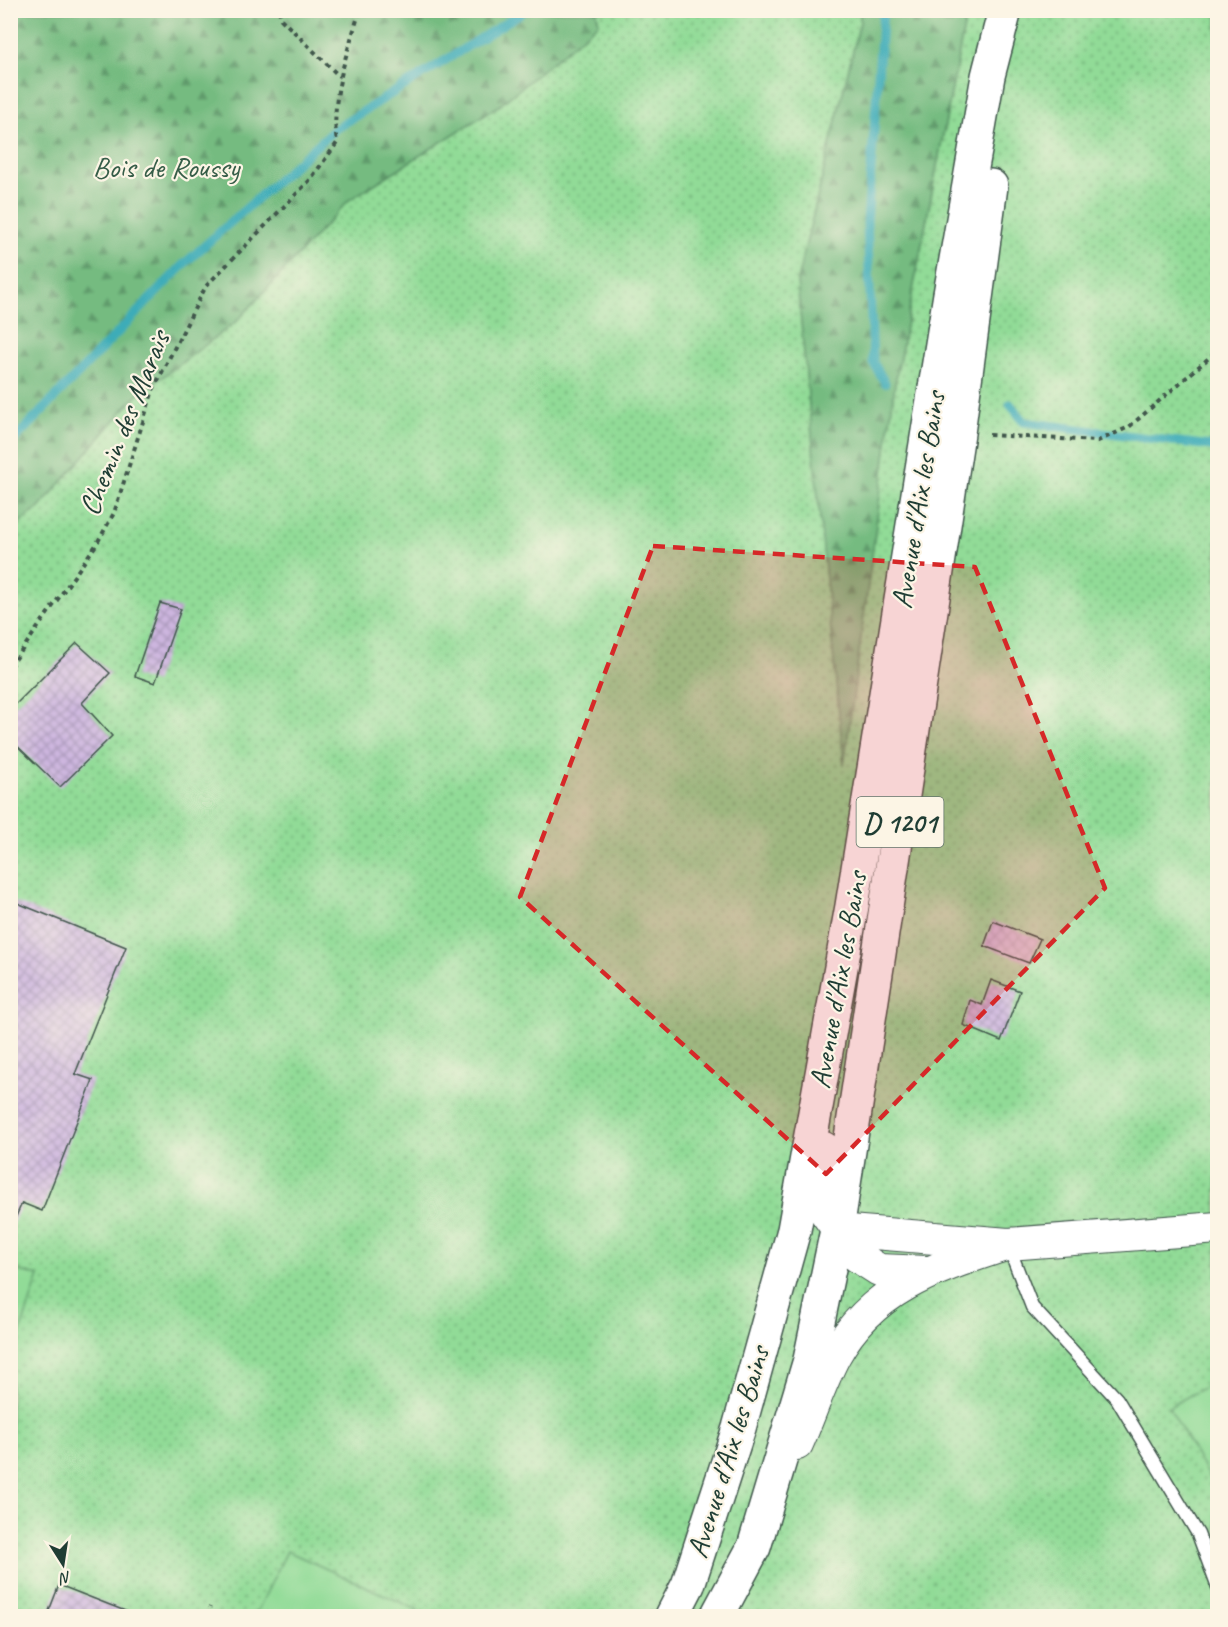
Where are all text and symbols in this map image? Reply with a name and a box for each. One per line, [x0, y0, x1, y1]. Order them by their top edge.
park label: Bois de Roussy [93, 148, 241, 186]
street label: Chemin des Marais [70, 323, 179, 521]
street label: Avenue d'Aix les Bains [882, 386, 954, 611]
road number: D 1201 [856, 797, 944, 847]
street label: Avenue d'Aix les Bains [800, 866, 876, 1091]
street label: Avenue d'Aix les Bains [678, 1339, 779, 1562]
north arrow [33, 1534, 93, 1594]
text: N [56, 1567, 73, 1589]

